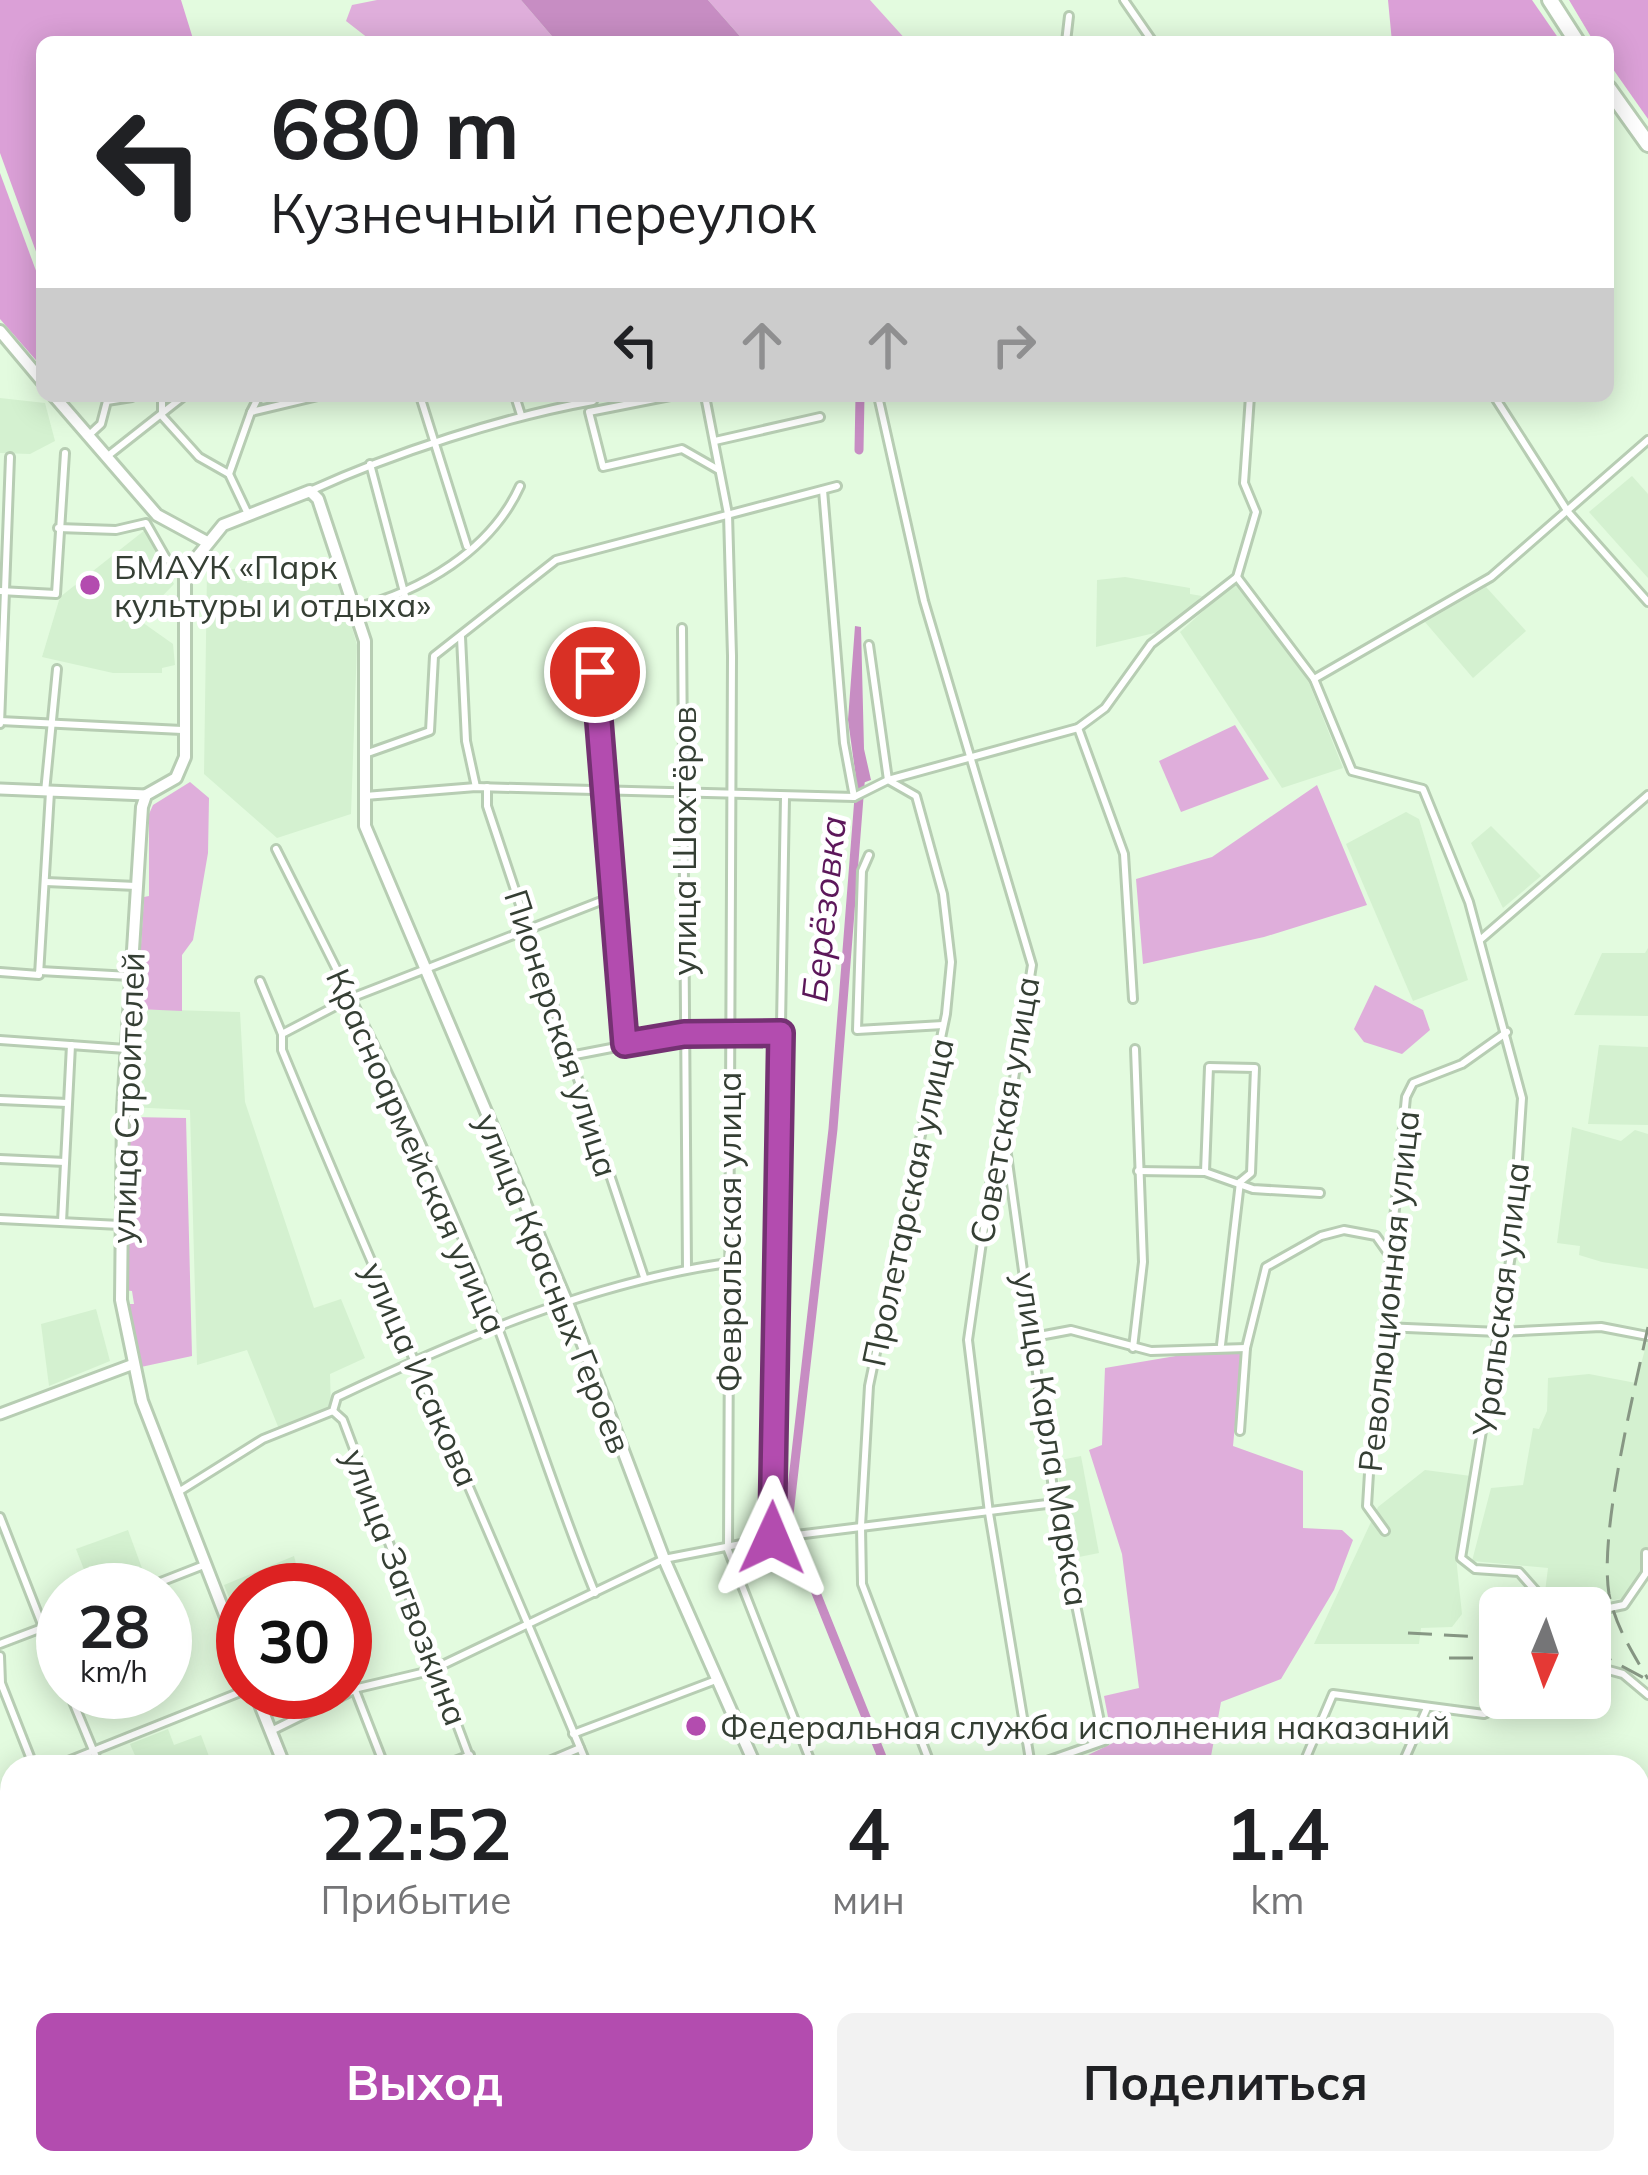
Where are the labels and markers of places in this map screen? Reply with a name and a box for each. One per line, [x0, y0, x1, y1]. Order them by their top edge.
place label: БМАУК «Парк культуры и отдыха» [114, 546, 431, 625]
marker: БМАУК «Парк культуры и отдыха» [77, 572, 103, 598]
pin [544, 621, 646, 723]
place label: Федеральная служба исполнения наказаний [720, 1706, 1450, 1747]
marker: Федеральная служба исполнения наказаний [683, 1713, 709, 1739]

